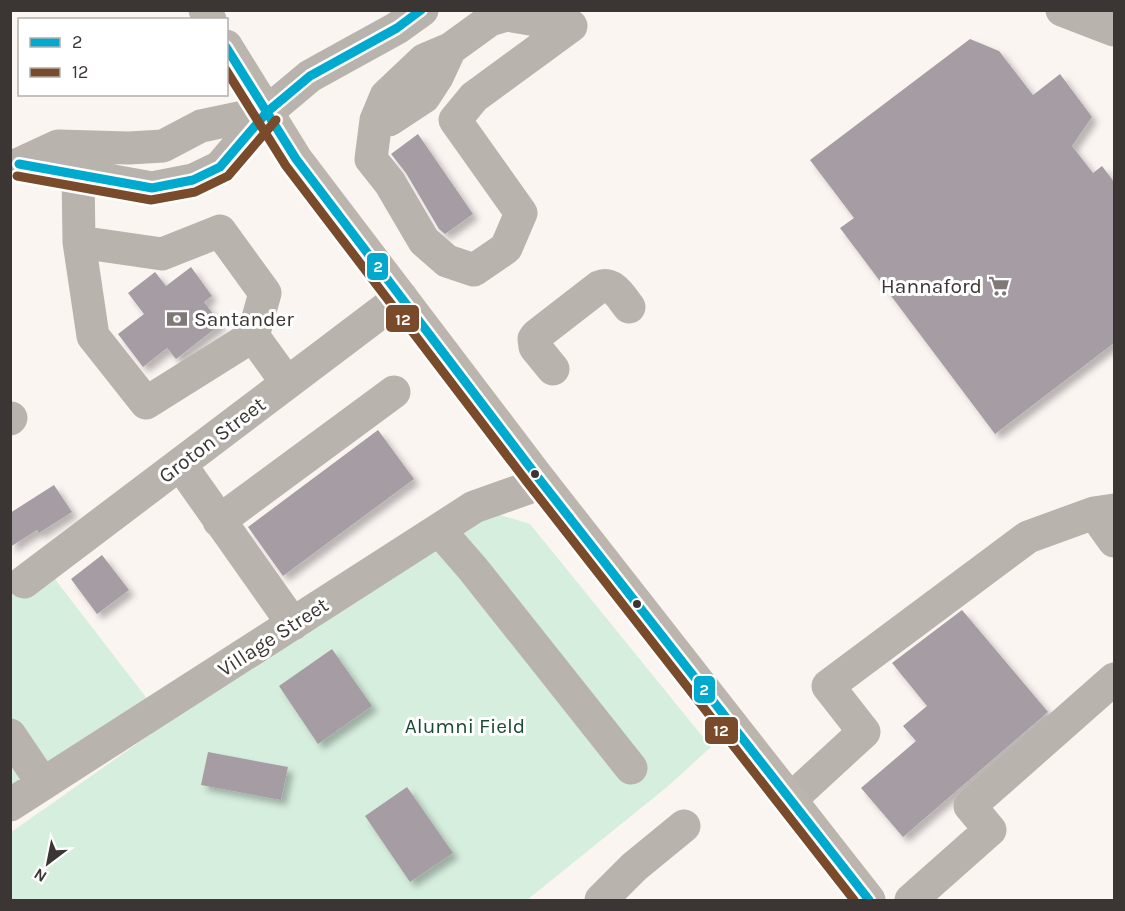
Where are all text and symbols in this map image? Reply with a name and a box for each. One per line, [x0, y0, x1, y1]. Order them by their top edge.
legend [18, 18, 228, 96]
text: 2 [72, 31, 82, 53]
text: 12 [72, 61, 88, 83]
line badge: 2 [366, 252, 389, 281]
text: 2 [373, 257, 383, 276]
place label: Hannaford [881, 274, 982, 298]
supermarket icon: Hannaford [987, 274, 1011, 298]
line badge: 12 [385, 304, 420, 333]
bank icon: Santander [165, 307, 189, 331]
place label: Santander [194, 307, 294, 331]
text: 12 [395, 310, 411, 329]
street label: Groton Street [154, 392, 270, 488]
unlabelled marker [529, 468, 541, 480]
street label: Village Street [213, 592, 333, 682]
unlabelled marker [631, 598, 643, 610]
line badge: 2 [693, 675, 716, 704]
text: 2 [699, 680, 709, 699]
park label: Alumni Field [405, 714, 525, 738]
line badge: 12 [704, 716, 739, 745]
text: 12 [713, 721, 729, 740]
north arrow [18, 833, 78, 893]
text: N [30, 864, 50, 886]

